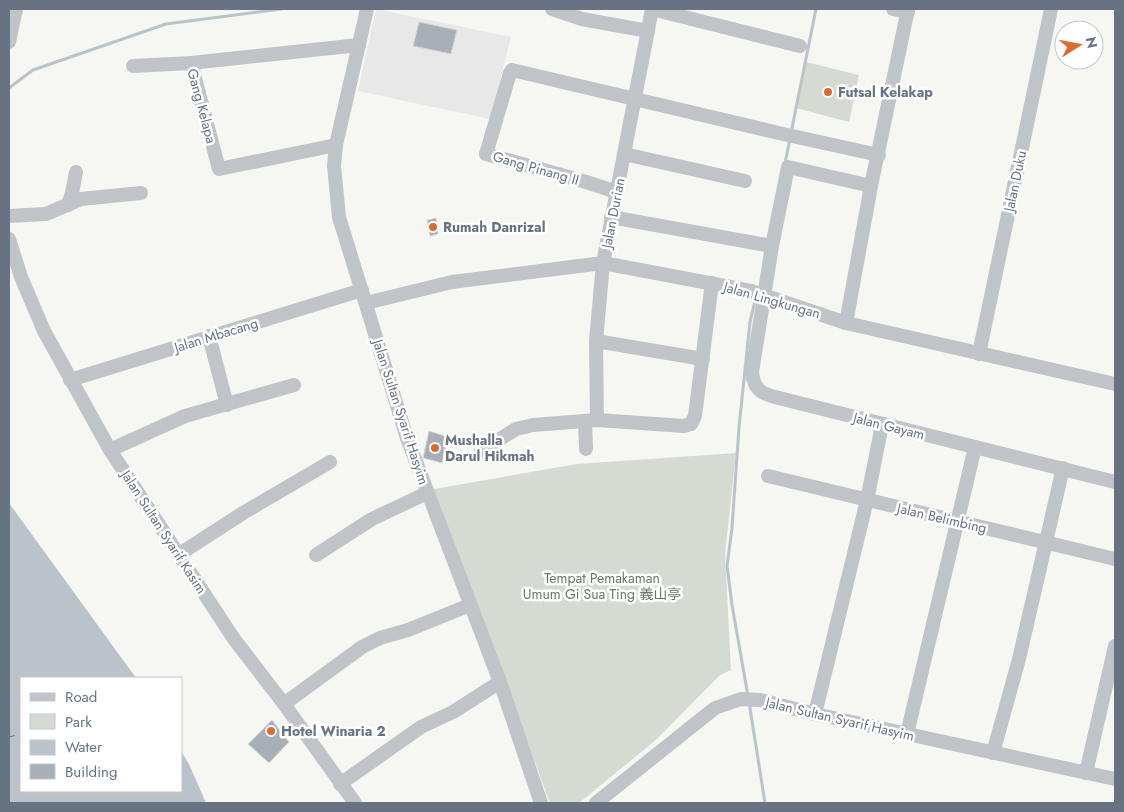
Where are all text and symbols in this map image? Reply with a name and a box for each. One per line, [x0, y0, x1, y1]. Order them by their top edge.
north arrow [1054, 20, 1104, 70]
text: N [1081, 35, 1103, 50]
street label: Gang Kelapa [182, 66, 222, 146]
place label: Futsal Kelakap [838, 82, 933, 102]
marker: Futsal Kelakap [822, 86, 834, 98]
street label: Gang Pinang II [491, 146, 581, 190]
street label: Jalan Duku [998, 149, 1031, 215]
street label: Jalan Durian [596, 176, 630, 252]
place label: Rumah Danrizal [443, 217, 545, 237]
marker: Rumah Danrizal [427, 221, 439, 233]
street label: Jalan Lingkungan [719, 276, 823, 323]
street label: Jalan Mbacang [170, 313, 260, 358]
street label: Jalan Sultan Syarif Hasyim [367, 335, 434, 487]
street label: Jalan Gayam [849, 407, 927, 445]
place label: Mushalla Darul Hikmah [445, 430, 535, 466]
marker: Mushalla Darul Hikmah [429, 442, 441, 454]
street label: Jalan Sultan Syarif Kasim [115, 465, 211, 598]
street label: Jalan Belimbing [893, 498, 989, 538]
park label: Tempat Pemakaman Umum Gi Sua Ting 義山亭 [523, 568, 681, 604]
legend [20, 677, 182, 792]
text: Road [65, 686, 97, 708]
street label: Jalan Sultan Syarif Hasyim [762, 692, 916, 746]
text: Park [65, 711, 92, 733]
place label: Hotel Winaria 2 [281, 721, 386, 741]
marker: Hotel Winaria 2 [265, 725, 277, 737]
text: Water [65, 736, 103, 758]
text: Building [65, 761, 117, 783]

